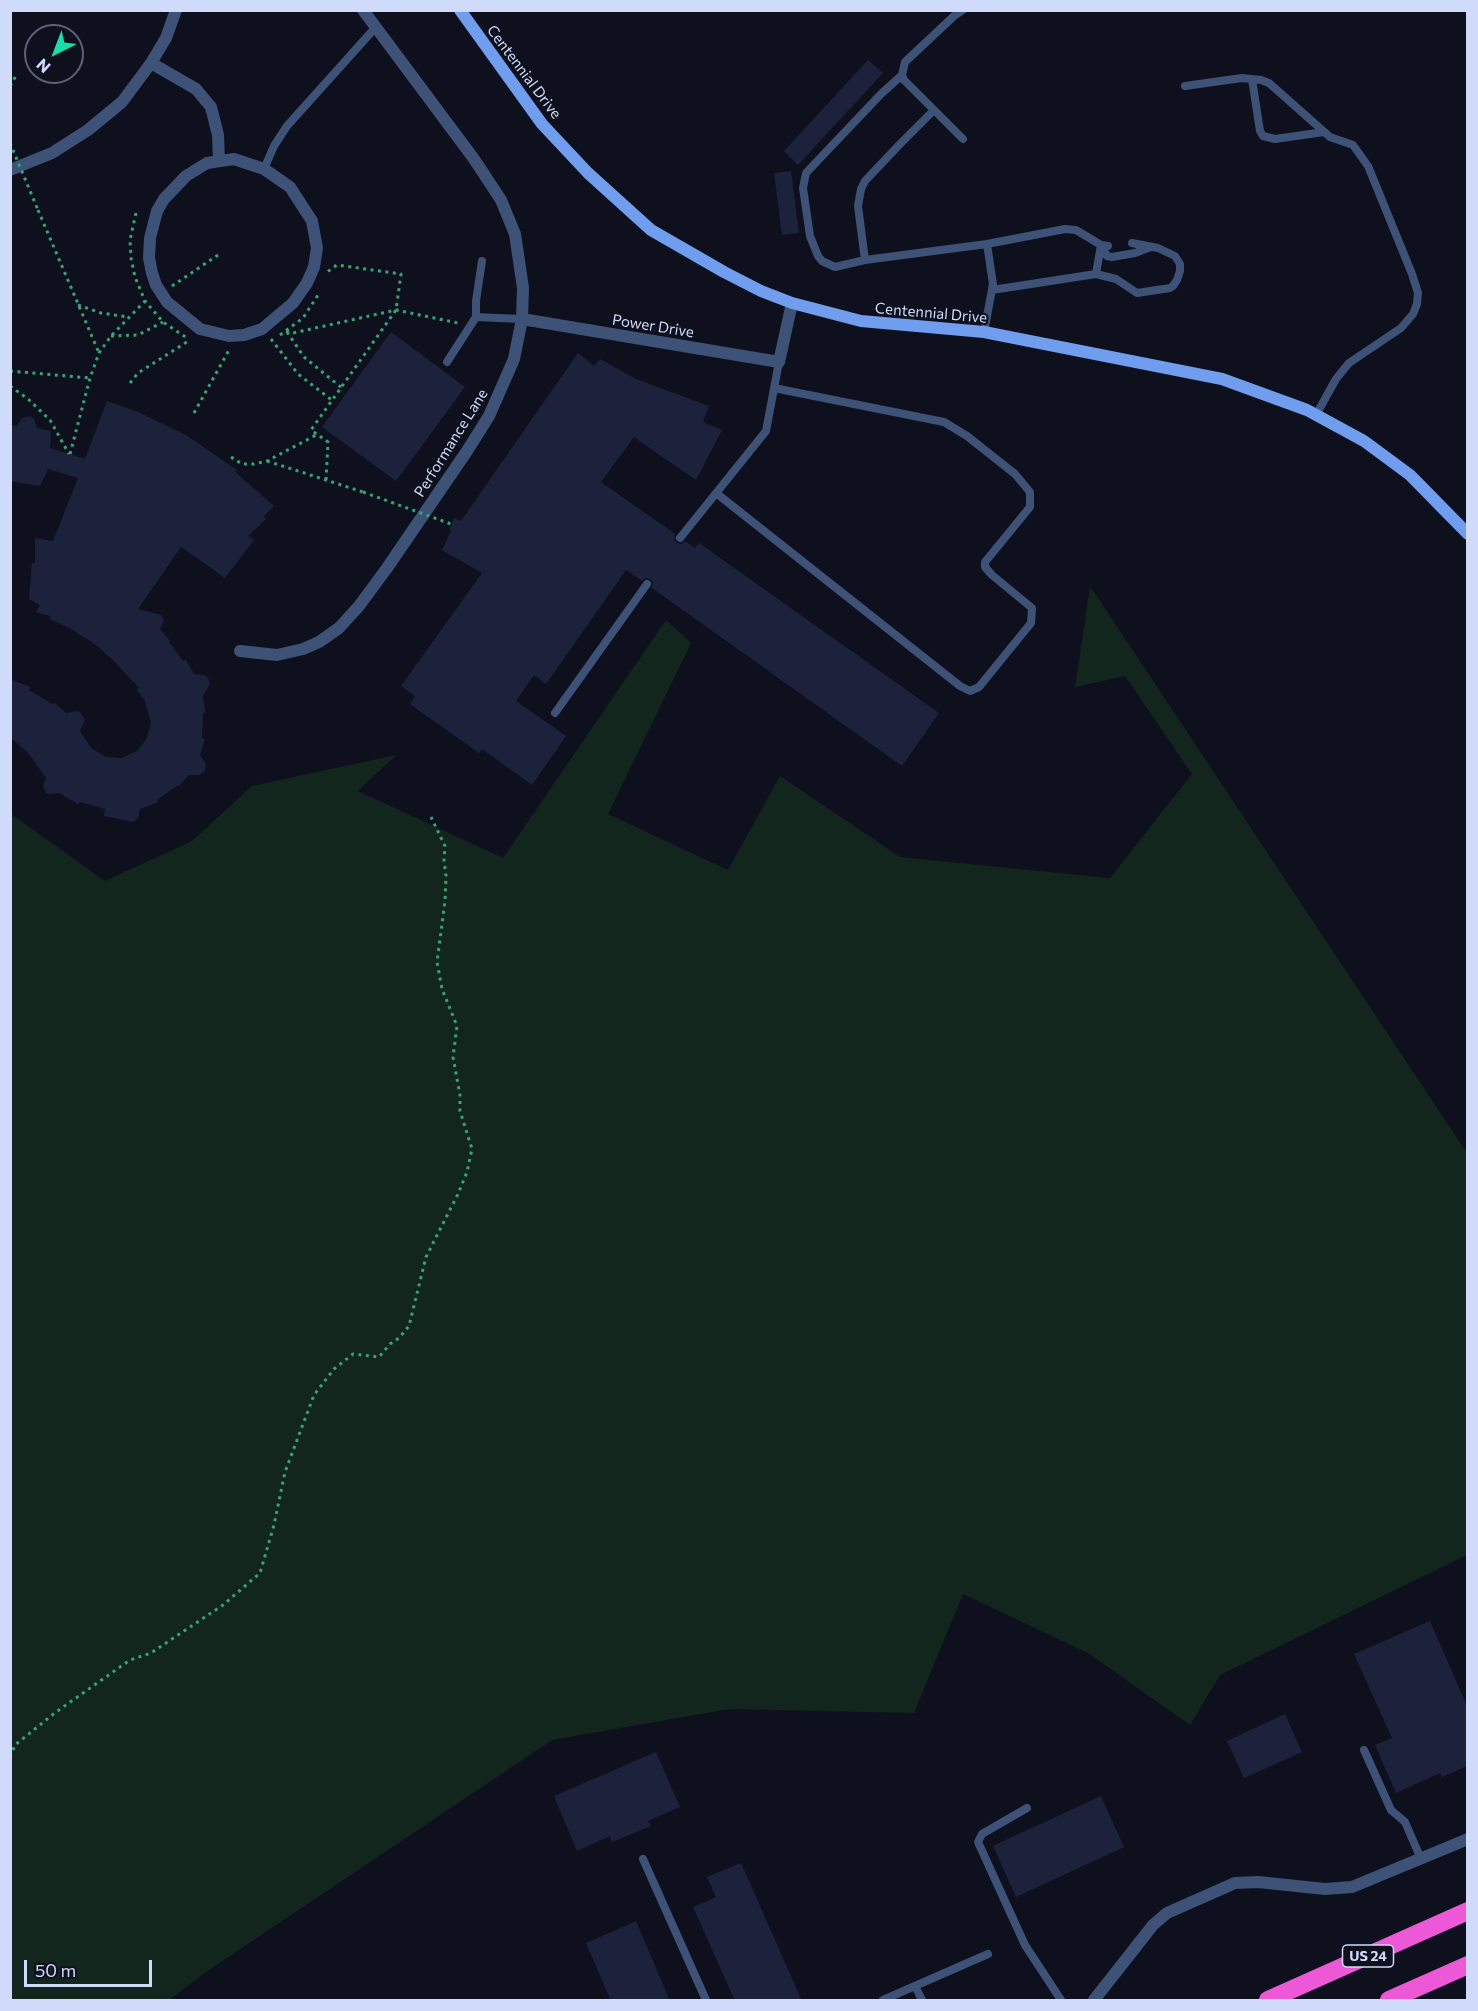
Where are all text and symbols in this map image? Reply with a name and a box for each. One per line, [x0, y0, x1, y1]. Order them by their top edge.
street label: Centennial Drive [483, 22, 565, 122]
north arrow [24, 24, 84, 84]
text: N [32, 55, 54, 77]
street label: Centennial Drive [874, 299, 988, 327]
street label: Power Drive [611, 311, 695, 341]
street label: Performance Lane [410, 386, 492, 500]
road number: US 24 [1342, 1945, 1394, 1967]
scale bar [27, 1948, 154, 1986]
text: 50 m [35, 1959, 76, 1981]

